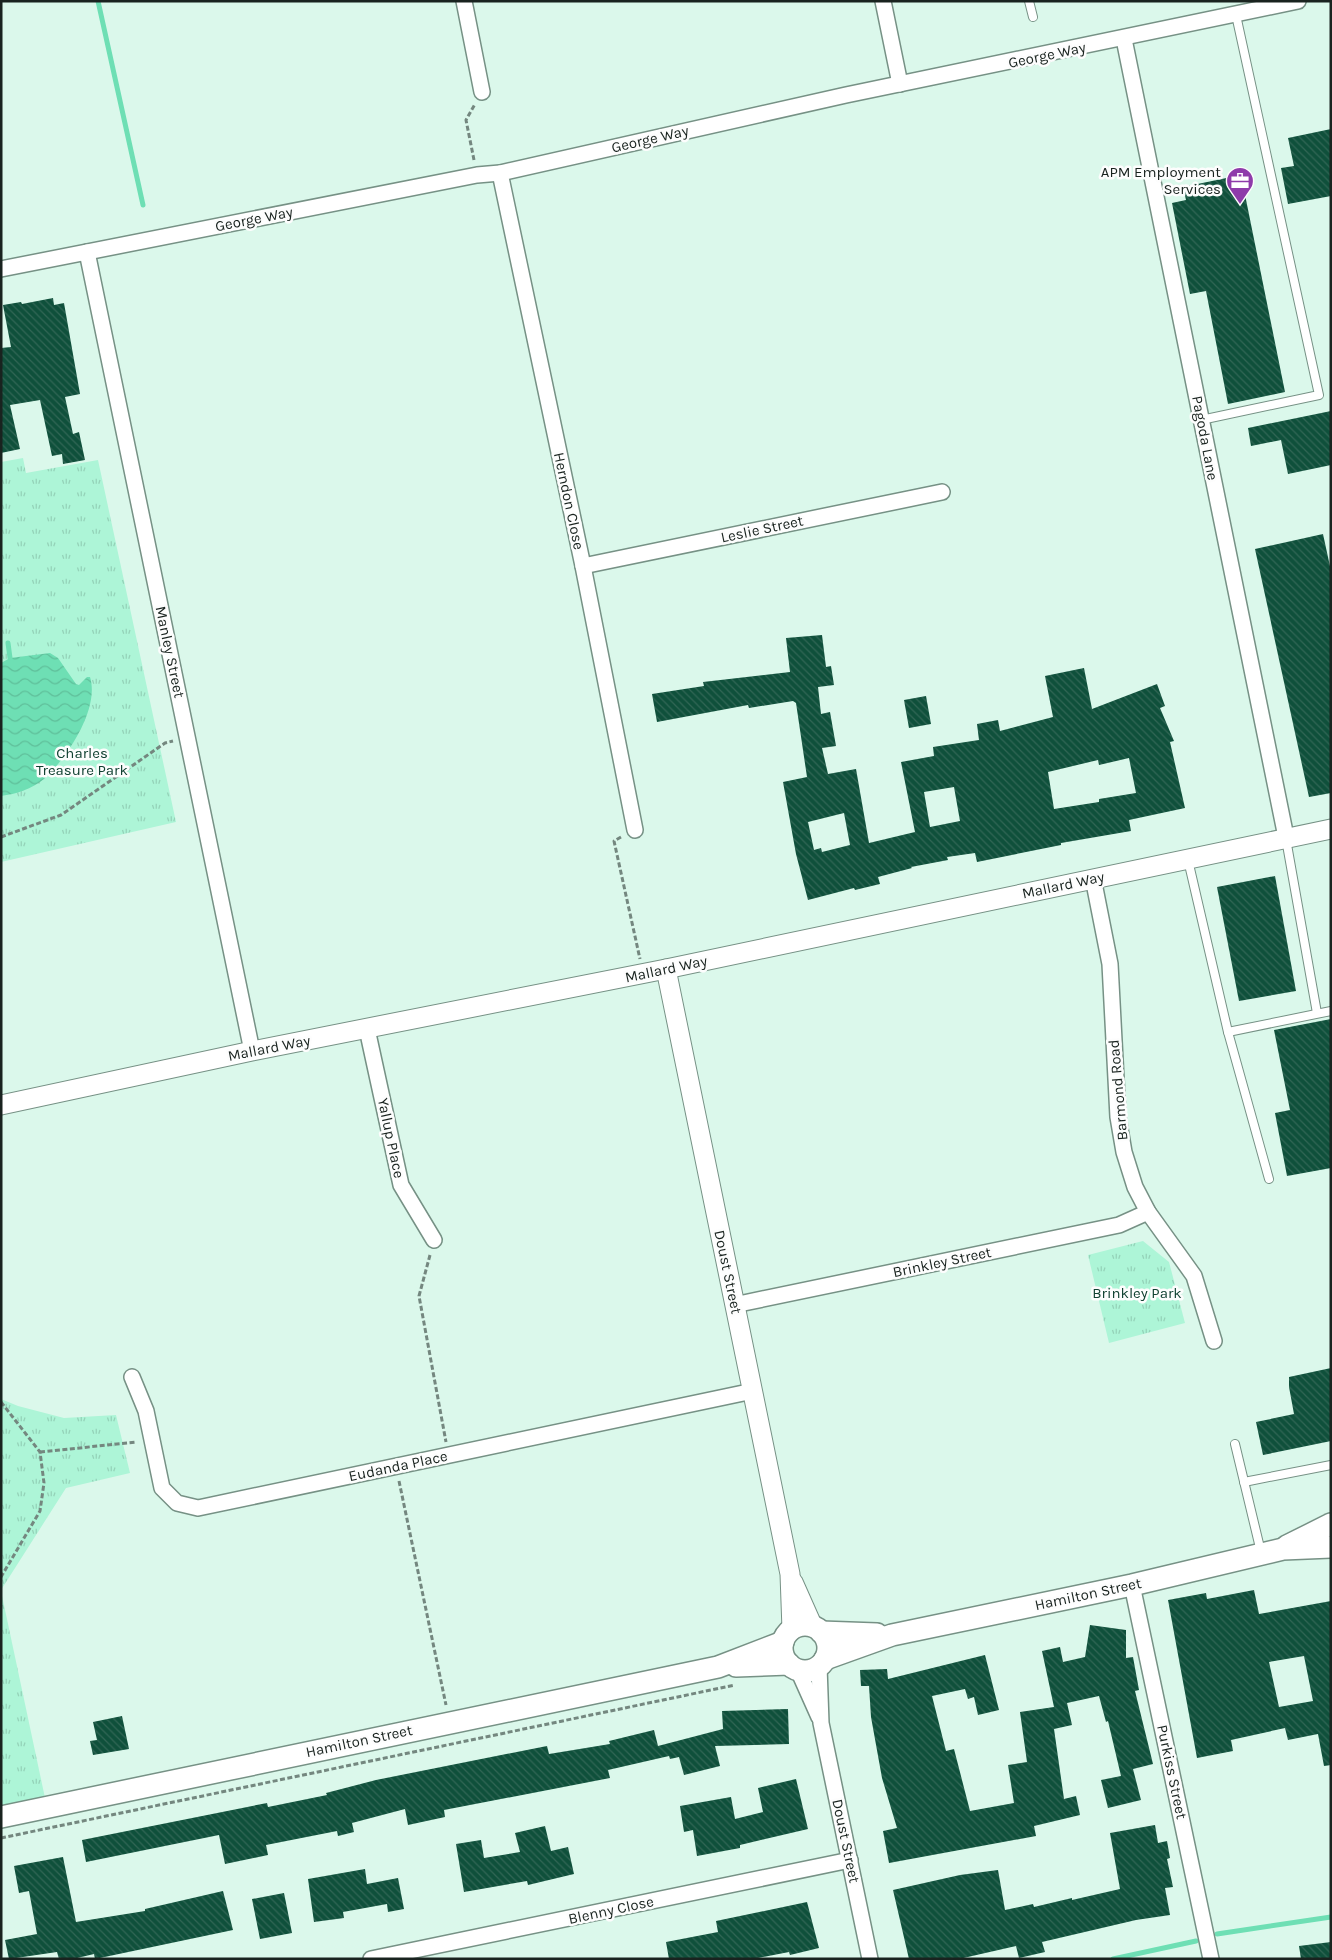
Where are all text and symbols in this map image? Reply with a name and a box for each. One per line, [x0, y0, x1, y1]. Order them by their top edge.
street label: George Way [1007, 38, 1087, 72]
street label: George Way [610, 121, 690, 157]
place label: APM Employment Services [1101, 163, 1221, 198]
office icon: APM Employment Services [1225, 166, 1255, 205]
street label: George Way [214, 203, 294, 235]
street label: Pagoda Lane [1188, 394, 1222, 482]
street label: Herndon Close [550, 451, 588, 551]
street label: Leslie Street [719, 511, 805, 547]
street label: Manley Street [151, 604, 189, 700]
park label: Charles Treasure Park [36, 744, 128, 779]
street label: Mallard Way [1020, 867, 1106, 903]
street label: Mallard Way [623, 951, 709, 987]
street label: Mallard Way [226, 1031, 312, 1065]
street label: Barmond Road [1105, 1039, 1131, 1141]
street label: Yallup Place [374, 1096, 408, 1180]
street label: Doust Street [710, 1228, 746, 1316]
street label: Brinkley Street [891, 1243, 993, 1281]
park label: Brinkley Park [1092, 1284, 1182, 1302]
street label: Eudanda Place [347, 1447, 449, 1485]
street label: Hamilton Street [1033, 1574, 1143, 1614]
street label: Hamilton Street [304, 1721, 414, 1761]
street label: Purkiss Street [1153, 1723, 1191, 1821]
street label: Doust Street [828, 1797, 864, 1885]
street label: Blenny Close [567, 1892, 655, 1928]

